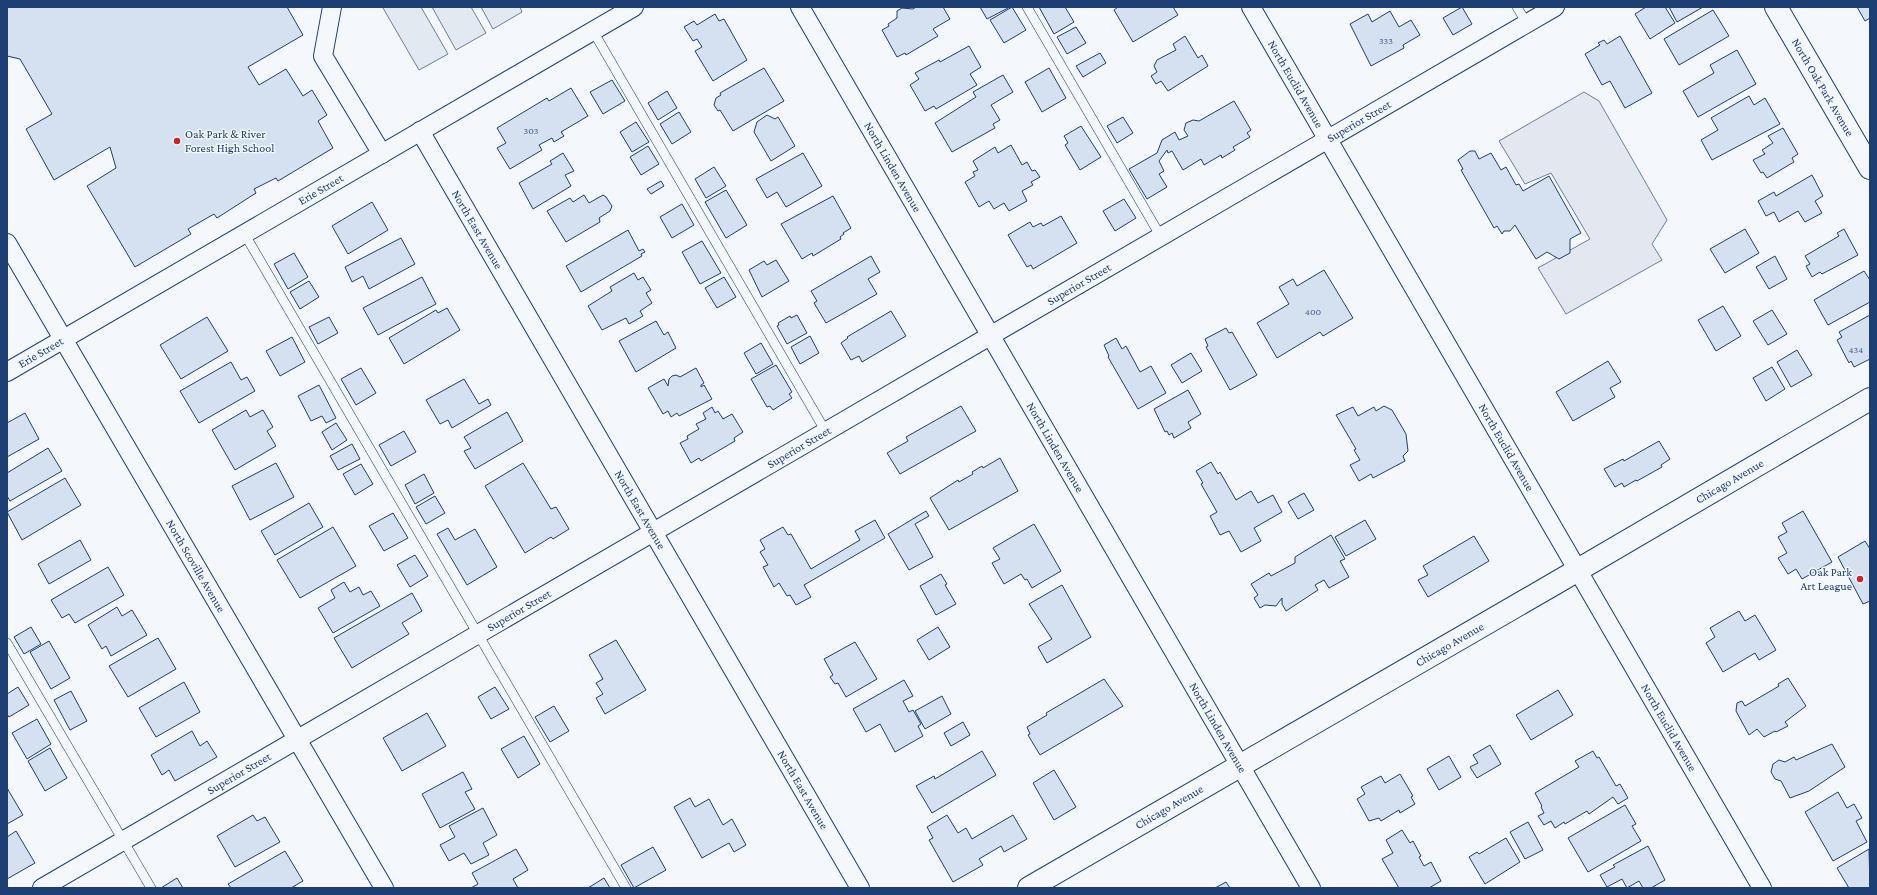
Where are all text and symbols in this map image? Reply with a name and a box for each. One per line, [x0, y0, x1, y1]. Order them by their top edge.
house number: 333 [1379, 35, 1393, 46]
street label: North Oak Park Avenue [1789, 36, 1857, 139]
street label: North Euclid Avenue [1265, 38, 1326, 130]
street label: Superior Street [1325, 97, 1394, 145]
street label: North Linden Avenue [861, 119, 924, 215]
house number: 303 [523, 125, 539, 136]
place label: Oak Park & River Forest High School [185, 127, 274, 155]
marker: Oak Park & River Forest High School [172, 136, 182, 146]
street label: Erie Street [296, 170, 347, 208]
street label: North East Avenue [449, 188, 506, 272]
street label: Superior Street [1045, 260, 1114, 308]
house number: 400 [1305, 306, 1322, 317]
street label: Erie Street [16, 333, 67, 371]
house number: 434 [1849, 344, 1863, 355]
street label: North Linden Avenue [1024, 400, 1087, 495]
street label: North Euclid Avenue [1476, 401, 1537, 494]
street label: Superior Street [765, 423, 834, 471]
street label: Chicago Avenue [1693, 456, 1766, 507]
street label: North East Avenue [612, 468, 669, 552]
street label: North Scoville Avenue [163, 517, 228, 615]
place label: Oak Park Art League [1800, 565, 1852, 593]
marker: Oak Park Art League [1855, 574, 1865, 584]
street label: Superior Street [485, 586, 554, 634]
street label: Chicago Avenue [1413, 619, 1486, 670]
street label: North Linden Avenue [1186, 680, 1250, 775]
street label: North Euclid Avenue [1638, 681, 1700, 774]
street label: North East Avenue [774, 748, 831, 832]
street label: Superior Street [205, 749, 274, 797]
street label: Chicago Avenue [1133, 782, 1206, 832]

